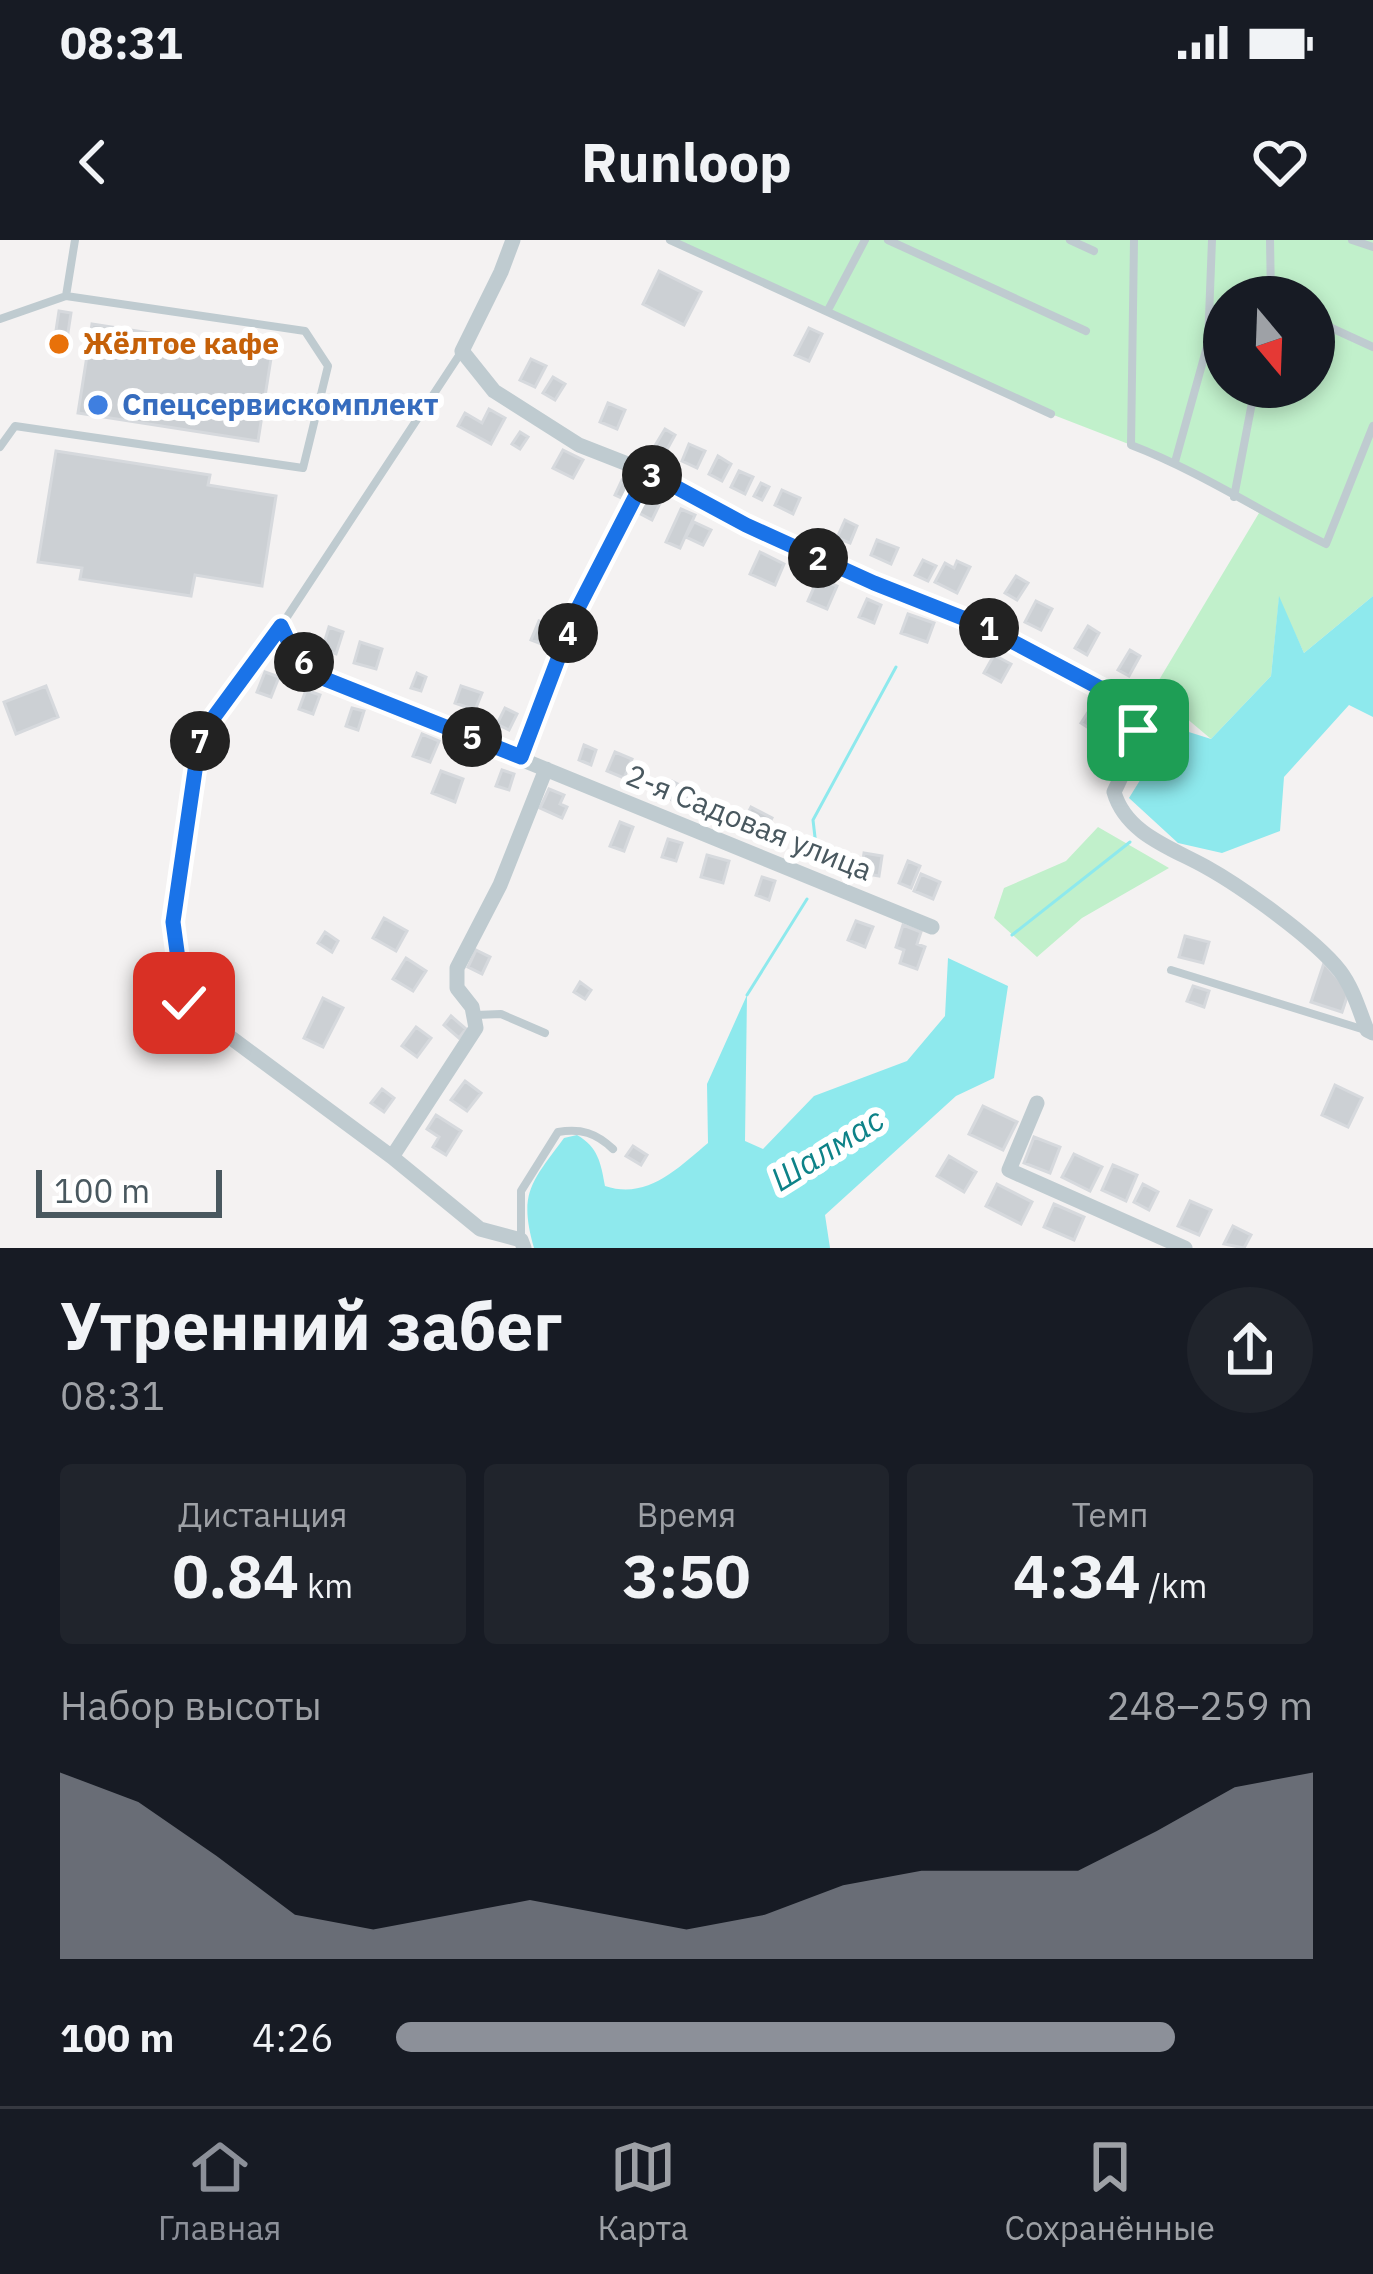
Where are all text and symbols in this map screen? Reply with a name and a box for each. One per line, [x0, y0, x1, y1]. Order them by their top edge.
text: 08:31 [60, 13, 183, 71]
text: Runloop [581, 127, 792, 197]
icon: back [60, 129, 126, 195]
icon: heart [1247, 129, 1313, 195]
north arrow [1203, 276, 1335, 408]
map controls [1203, 276, 1335, 408]
place label: Жёлтое кафе [83, 323, 279, 362]
marker: Жёлтое кафе [46, 331, 72, 357]
place label: Спецсервискомплект [122, 384, 439, 423]
marker: Спецсервискомплект [85, 392, 111, 418]
pin: 3 [622, 445, 682, 505]
text: 3 [642, 453, 662, 496]
pin: 2 [788, 528, 848, 588]
text: 2 [808, 536, 828, 579]
pin: 1 [959, 598, 1019, 658]
pin: 4 [538, 603, 598, 663]
text: 1 [979, 606, 999, 649]
text: 4 [558, 611, 578, 654]
pin: 6 [274, 632, 334, 692]
text: 6 [294, 640, 314, 683]
pin [1087, 679, 1189, 781]
icon: arrive [1105, 697, 1171, 763]
pin: 5 [442, 707, 502, 767]
pin: 7 [170, 711, 230, 771]
text: 5 [462, 715, 482, 758]
text: 7 [190, 719, 210, 762]
street label: 2-я Садовая улица [621, 754, 878, 889]
pin [133, 952, 235, 1054]
icon: check [151, 970, 217, 1036]
water label: Шалмас [762, 1097, 892, 1200]
scale bar [36, 1164, 222, 1217]
text: 100 m [54, 1169, 150, 1212]
text: Утренний забег [60, 1282, 563, 1368]
button: share [1187, 1287, 1313, 1413]
text: 08:31 [60, 1370, 165, 1421]
text: Дистанция [178, 1493, 347, 1536]
text: Время [637, 1493, 736, 1536]
text: Темп [1072, 1493, 1149, 1536]
text: 0.84 [173, 1536, 299, 1615]
text: 3:50 [623, 1536, 750, 1615]
text: 4:34 [1013, 1536, 1141, 1615]
text: km [299, 1564, 353, 1607]
text: /km [1141, 1564, 1207, 1607]
text: Набор высоты [60, 1680, 322, 1731]
text: 248–259 m [1106, 1680, 1313, 1731]
text: 100 m [60, 2012, 174, 2063]
text: 4:26 [252, 2012, 334, 2063]
tab: Главная [158, 2134, 281, 2249]
tab: Карта [598, 2134, 688, 2249]
tab: Сохранённые [1005, 2134, 1215, 2249]

